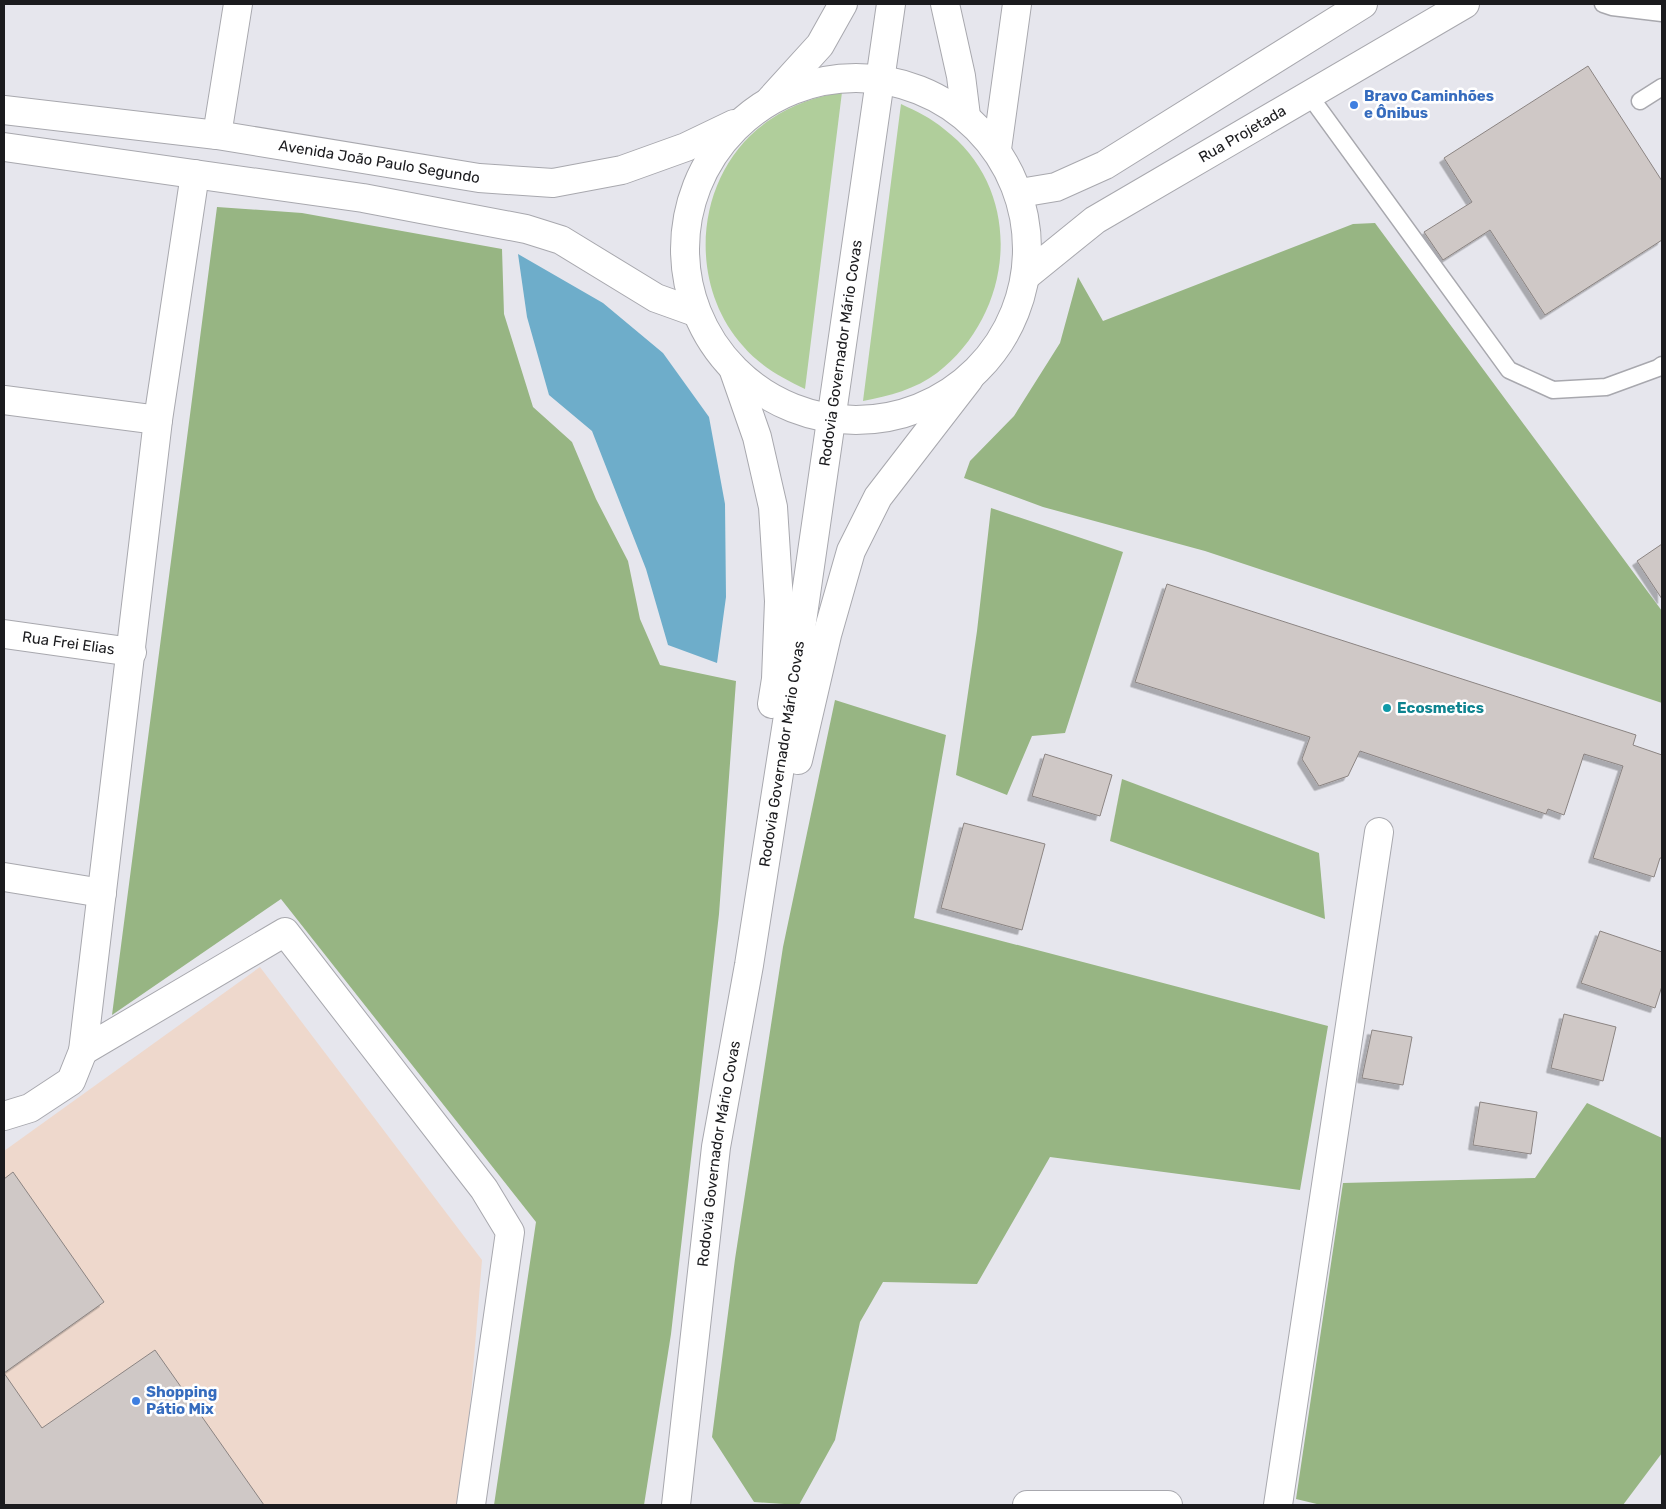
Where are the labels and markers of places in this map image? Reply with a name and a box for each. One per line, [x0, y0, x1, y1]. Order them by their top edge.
place label: Bravo Caminhões e Ônibus [1364, 87, 1494, 122]
marker: Bravo Caminhões e Ônibus [1348, 99, 1360, 111]
place label: Ecosmetics [1397, 699, 1484, 717]
marker: Ecosmetics [1381, 702, 1393, 714]
place label: Shopping Pátio Mix [146, 1383, 217, 1418]
marker: Shopping Pátio Mix [130, 1395, 142, 1407]

